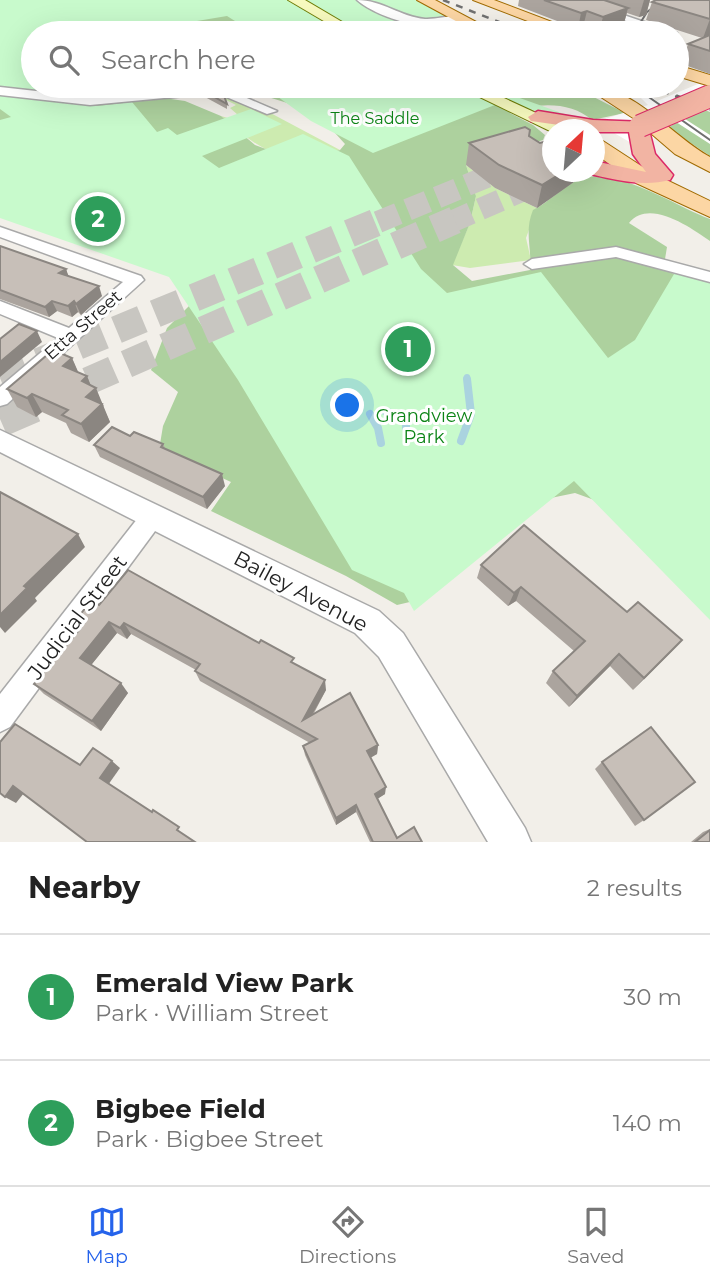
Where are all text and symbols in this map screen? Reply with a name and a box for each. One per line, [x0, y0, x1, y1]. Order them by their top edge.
search box [21, 21, 689, 98]
icon: search [45, 41, 83, 79]
text: Search here [101, 44, 256, 76]
park label: The Saddle [331, 109, 419, 128]
north arrow [542, 119, 605, 182]
pin: 2 [75, 193, 121, 245]
street label: Etta Street [40, 285, 126, 365]
pin: 1 [385, 323, 431, 375]
your location [330, 388, 364, 422]
park label: Grandview Park [376, 405, 472, 448]
street label: Bailey Avenue [230, 545, 372, 637]
street label: Judicial Street [22, 550, 132, 685]
text: Nearby [28, 869, 140, 906]
text: 2 results [587, 874, 682, 902]
text: Emerald View Park [95, 967, 353, 999]
text: 1 [46, 983, 56, 1011]
text: 30 m [623, 983, 682, 1011]
text: Park · William Street [95, 999, 329, 1027]
text: Bigbee Field [95, 1093, 266, 1125]
text: 2 [44, 1109, 58, 1137]
text: 140 m [613, 1109, 682, 1137]
text: Park · Bigbee Street [95, 1125, 324, 1153]
tab: Map [86, 1203, 128, 1268]
tab: Directions [299, 1203, 396, 1268]
tab: Saved [567, 1203, 624, 1268]

